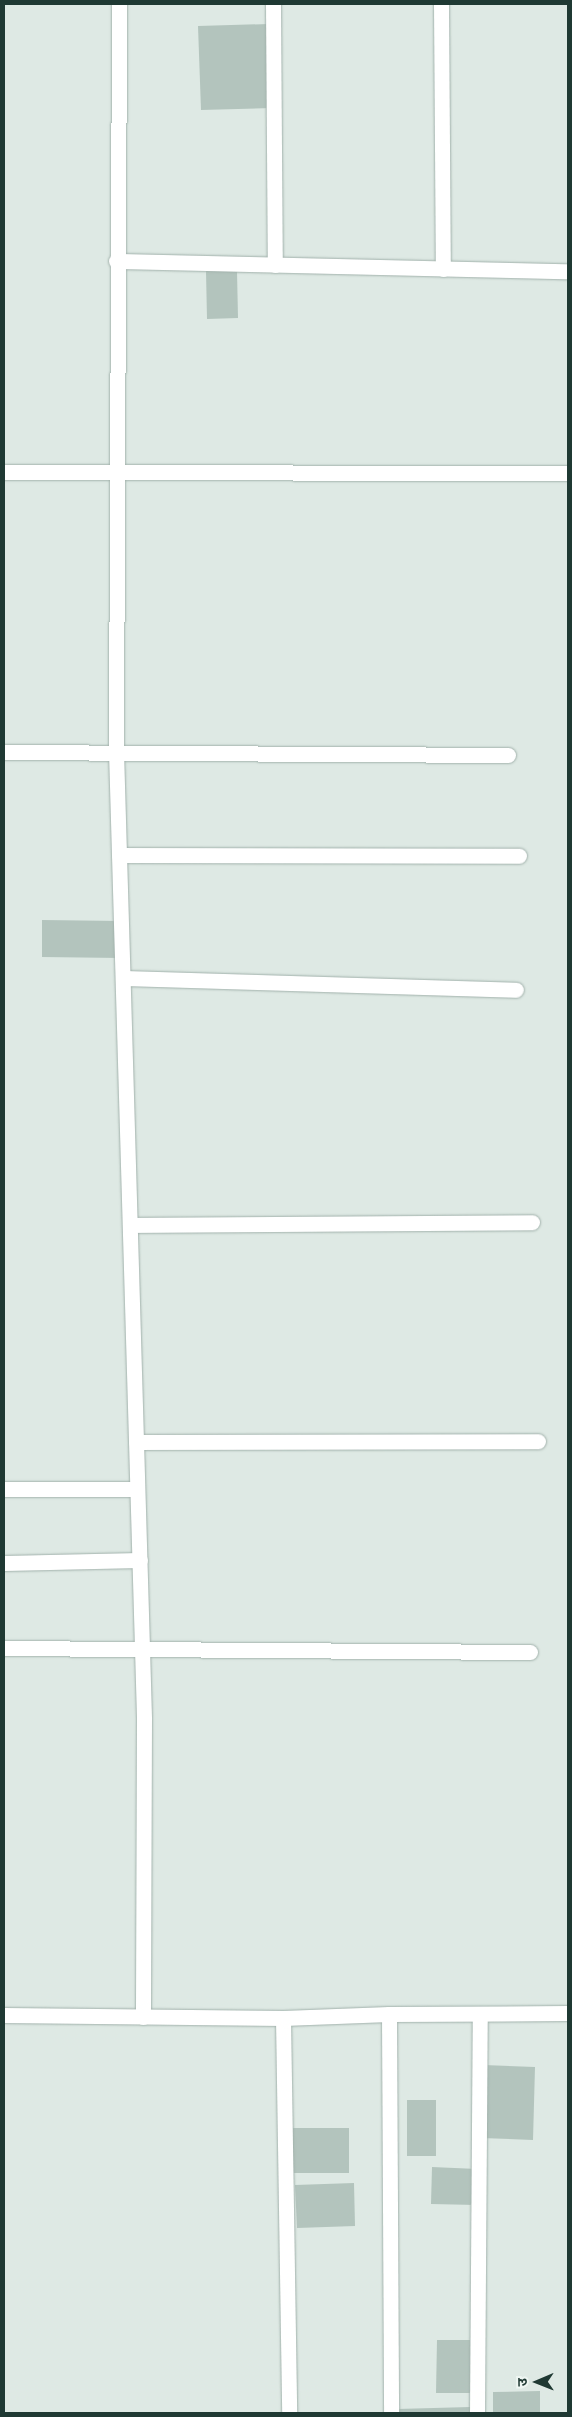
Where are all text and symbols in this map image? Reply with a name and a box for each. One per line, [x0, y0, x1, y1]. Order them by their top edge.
north arrow [512, 2357, 562, 2407]
text: उ [514, 2378, 530, 2387]

